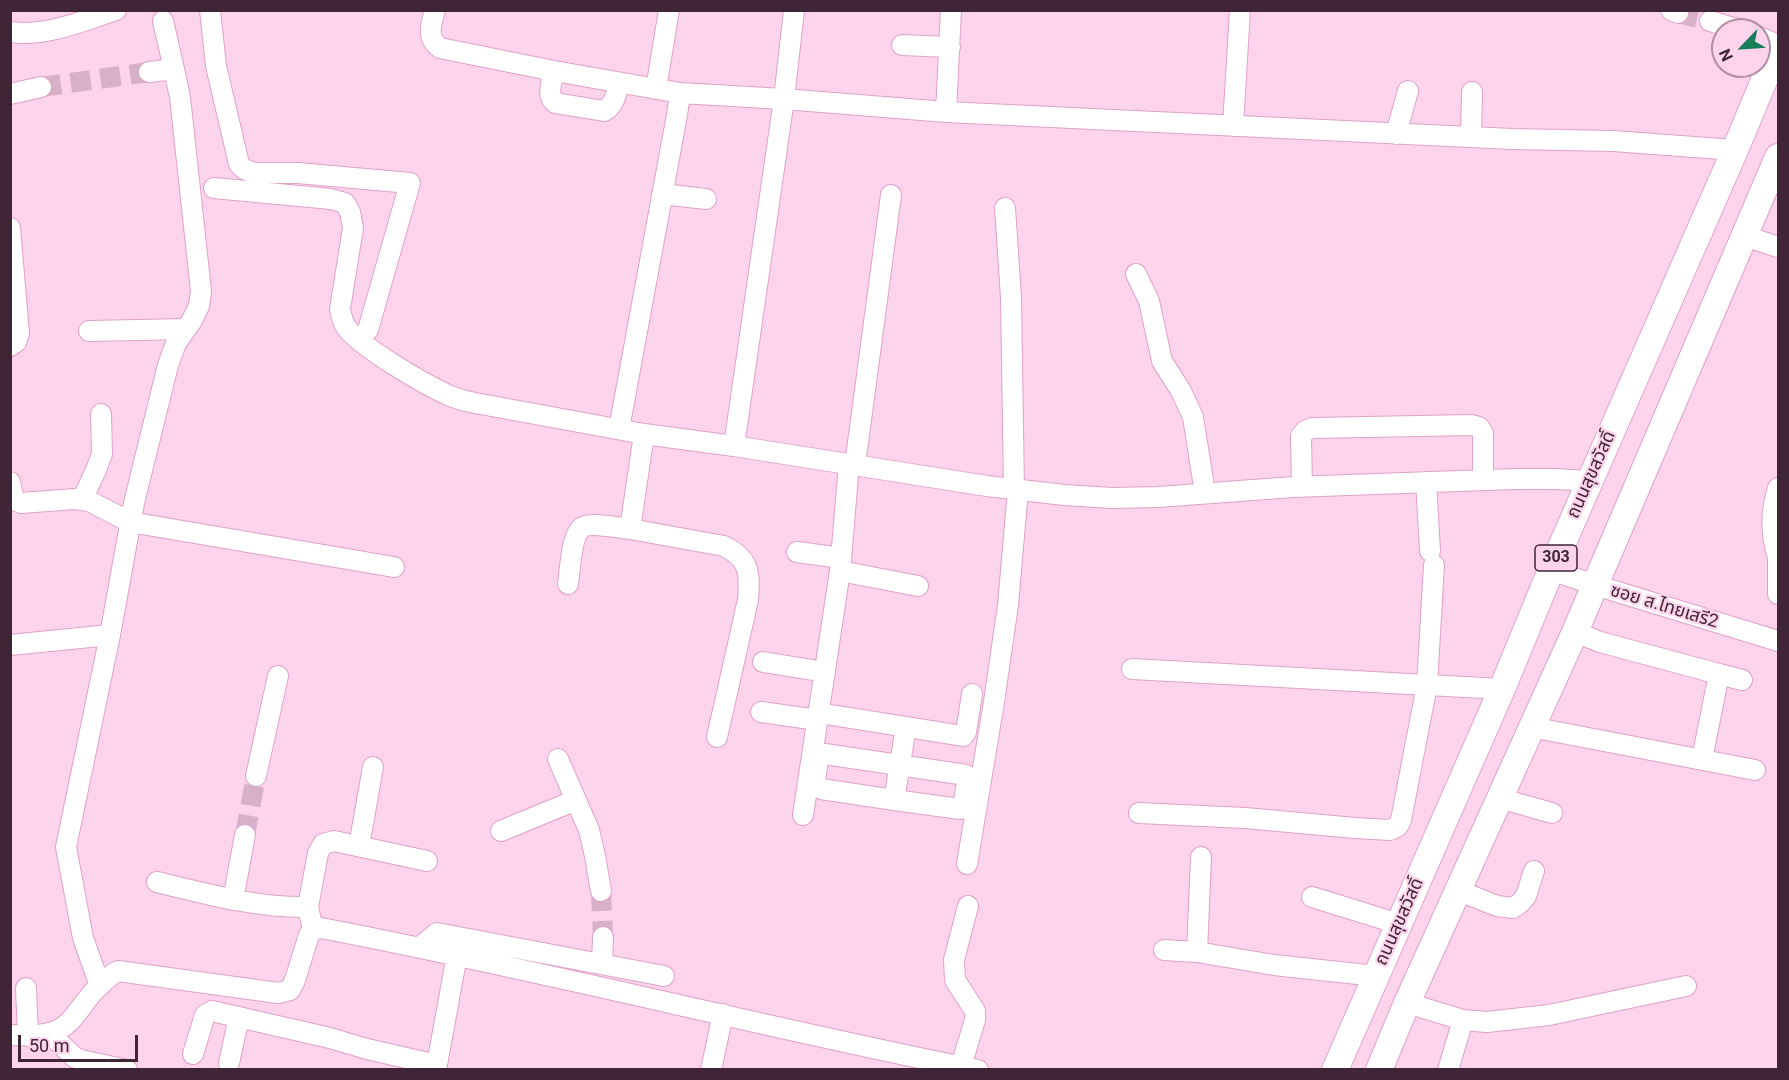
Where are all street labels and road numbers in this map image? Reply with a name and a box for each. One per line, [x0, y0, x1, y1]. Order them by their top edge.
street label: ถนนสุขสวัสดิ์ [1563, 428, 1621, 522]
road number: 303 [1535, 545, 1577, 571]
street label: ซอย ส.ไทยเสรี2 [1607, 580, 1721, 634]
street label: ถนนสุขสวัสดิ์ [1371, 875, 1429, 969]

